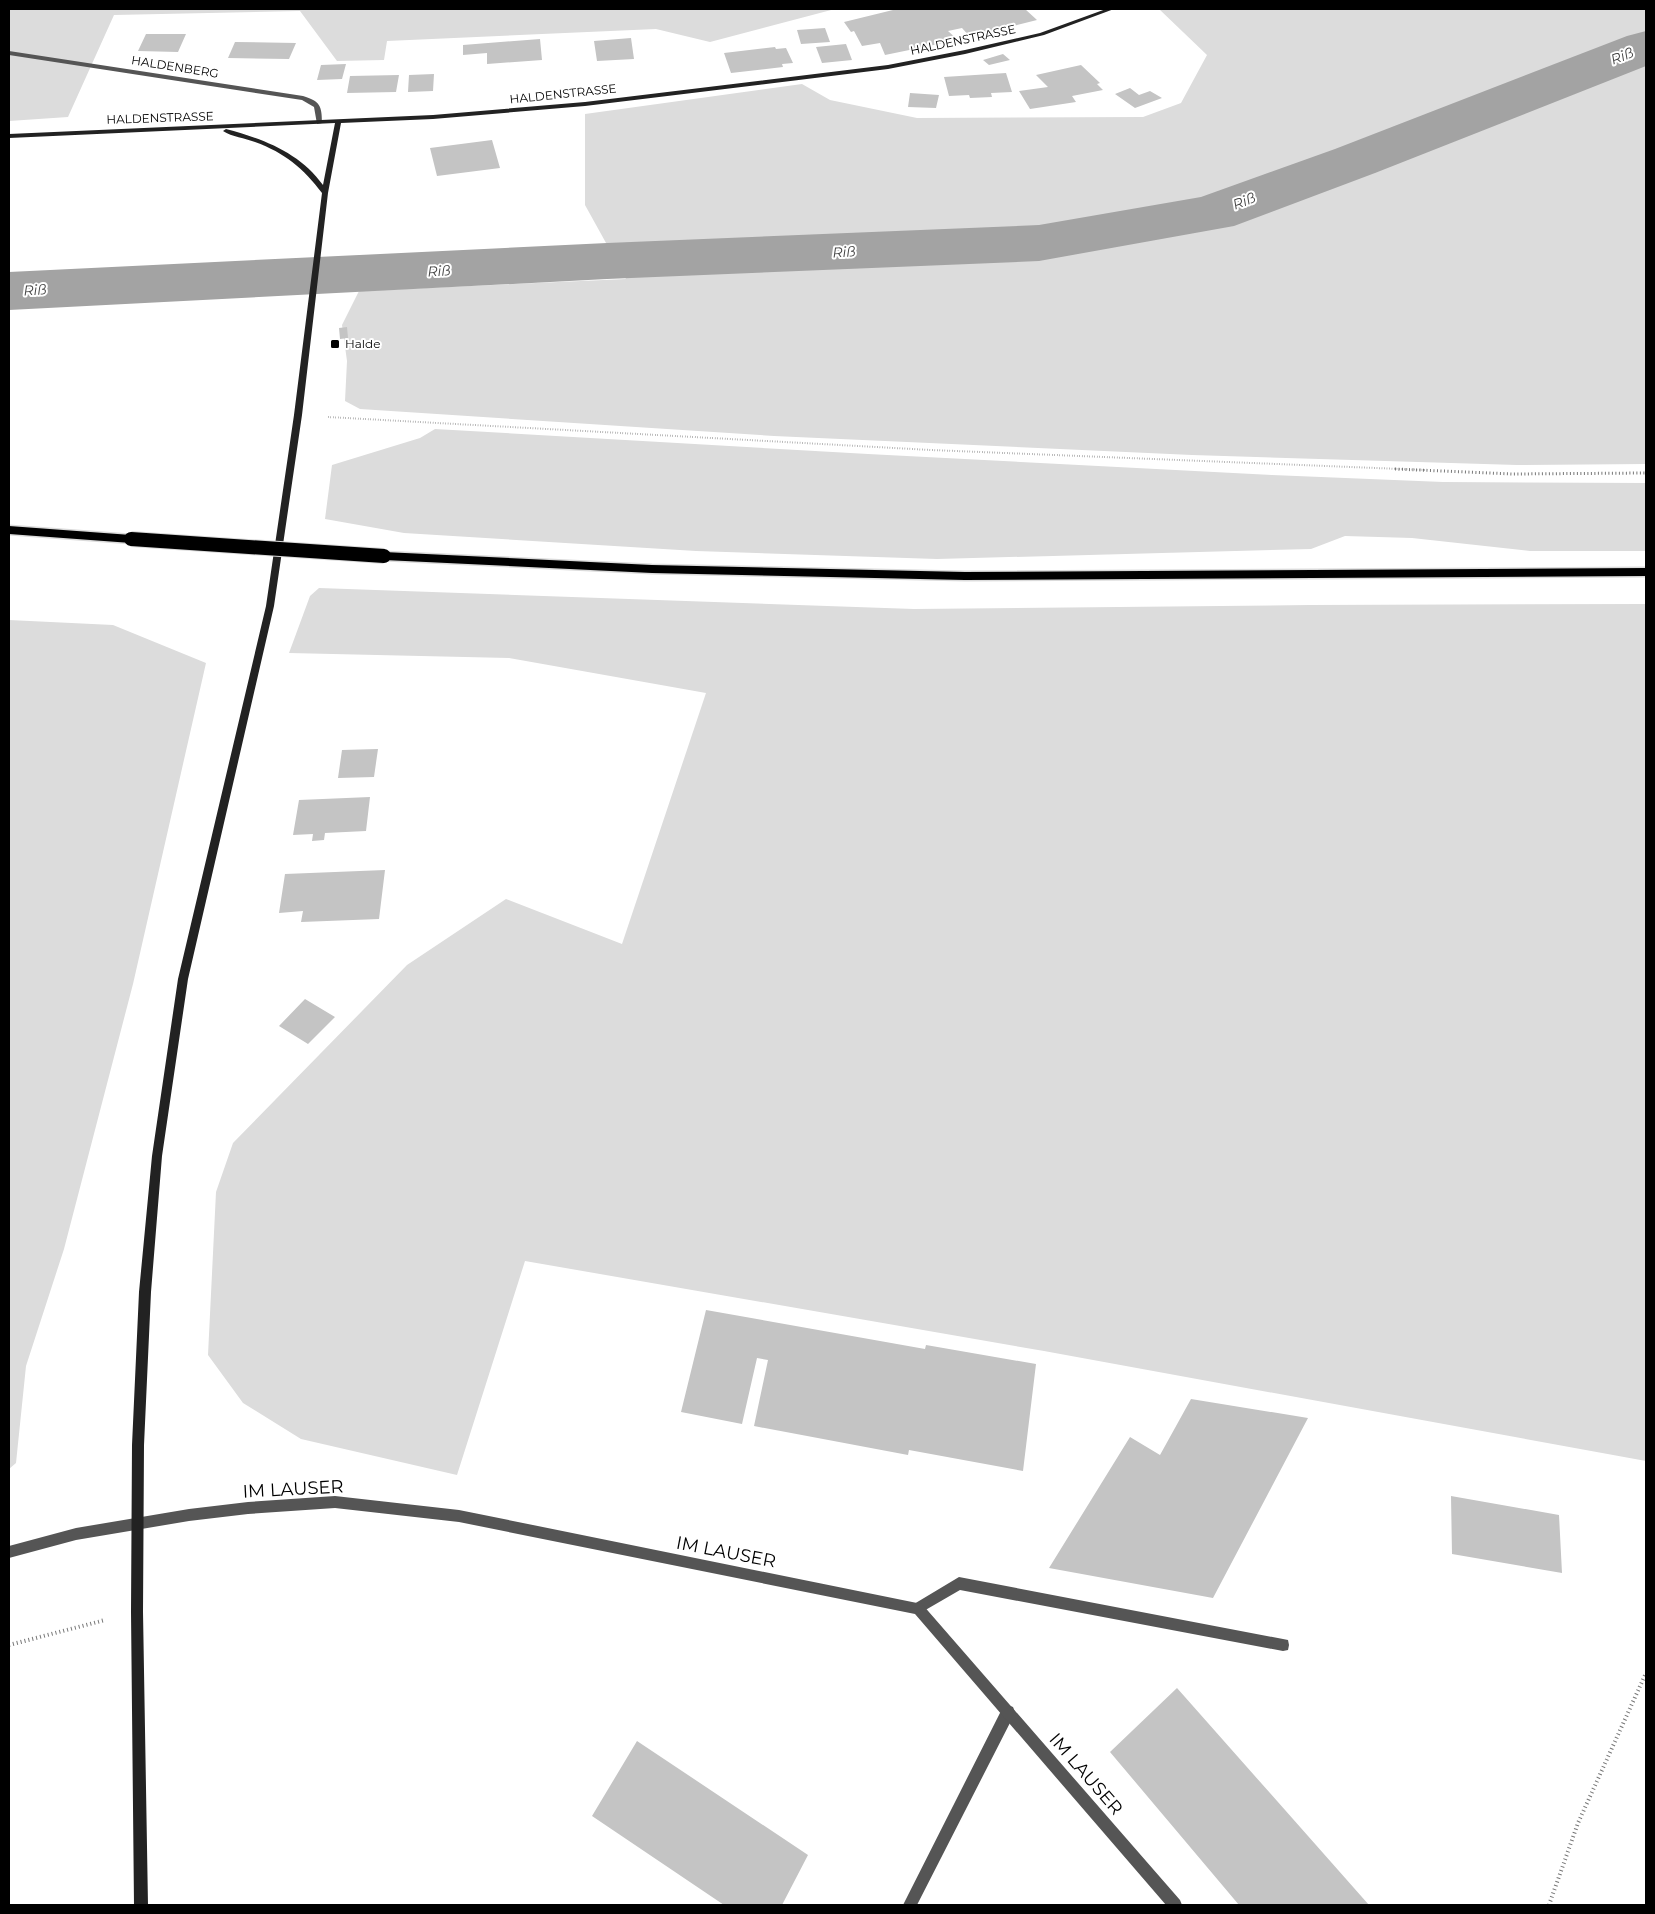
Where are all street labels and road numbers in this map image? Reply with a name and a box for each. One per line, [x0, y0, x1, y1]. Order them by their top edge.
street label: HALDENSTRASSE [909, 21, 1017, 58]
street label: HALDENBERG [130, 52, 220, 81]
street label: HALDENSTRASSE [509, 80, 617, 107]
street label: HALDENSTRASSE [106, 108, 214, 127]
street label: IM LAUSER [242, 1475, 344, 1503]
street label: IM LAUSER [674, 1532, 778, 1572]
street label: IM LAUSER [1045, 1729, 1127, 1819]

